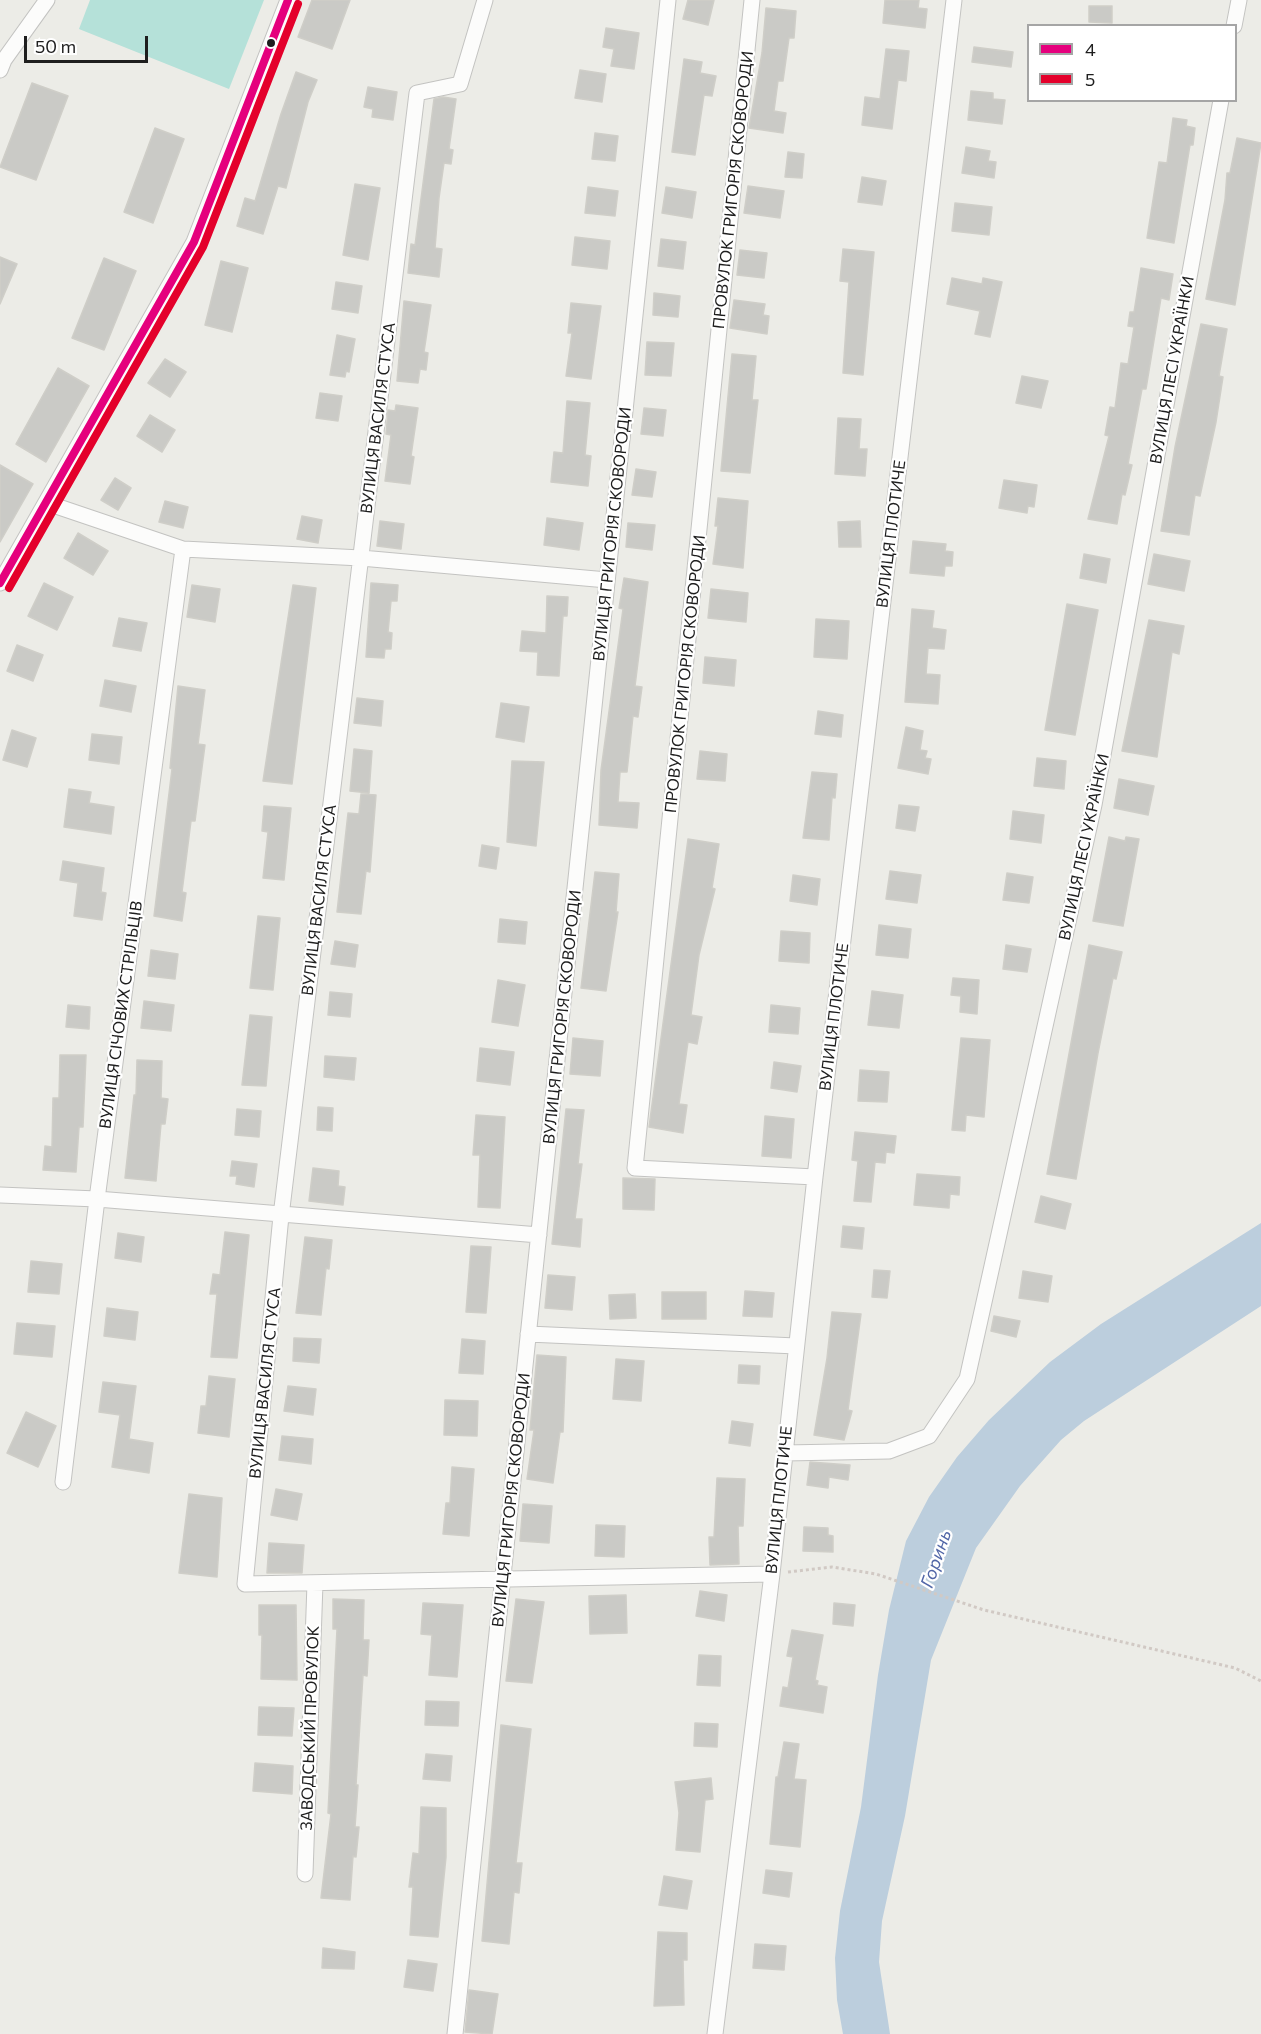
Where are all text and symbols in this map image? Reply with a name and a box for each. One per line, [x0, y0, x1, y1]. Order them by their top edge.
scale bar [27, 24, 152, 62]
legend [1027, 24, 1237, 102]
text: 50 m [35, 35, 76, 57]
unlabelled marker [265, 37, 277, 49]
text: 4 [1085, 38, 1096, 60]
street label: ПРОВУЛОК ГРИГОРІЯ СКОВОРОДИ [709, 50, 757, 330]
text: 5 [1085, 68, 1095, 90]
street label: ВУЛИЦЯ ЛЕСІ УКРАЇНКИ [1146, 275, 1198, 465]
street label: ВУЛИЦЯ ВАСИЛЯ СТУСА [357, 321, 399, 515]
street label: ВУЛИЦЯ ГРИГОРІЯ СКОВОРОДИ [589, 406, 635, 662]
street label: ВУЛИЦЯ ПЛОТИЧЕ [872, 459, 910, 609]
street label: ПРОВУЛОК ГРИГОРІЯ СКОВОРОДИ [661, 534, 709, 814]
street label: ВУЛИЦЯ ЛЕСІ УКРАЇНКИ [1055, 752, 1113, 942]
street label: ВУЛИЦЯ ВАСИЛЯ СТУСА [298, 803, 340, 997]
street label: ВУЛИЦЯ ГРИГОРІЯ СКОВОРОДИ [539, 889, 585, 1145]
street label: ВУЛИЦЯ СІЧОВИХ СТРІЛЬЦІВ [95, 900, 147, 1130]
street label: ВУЛИЦЯ ПЛОТИЧЕ [815, 942, 853, 1092]
street label: ВУЛИЦЯ ВАСИЛЯ СТУСА [245, 1286, 285, 1480]
street label: ВУЛИЦЯ ГРИГОРІЯ СКОВОРОДИ [488, 1372, 534, 1628]
street label: ВУЛИЦЯ ПЛОТИЧЕ [762, 1425, 796, 1575]
water label: Горинь [916, 1527, 956, 1591]
street label: ЗАВОДСЬКИЙ ПРОВУЛОК [297, 1625, 323, 1831]

